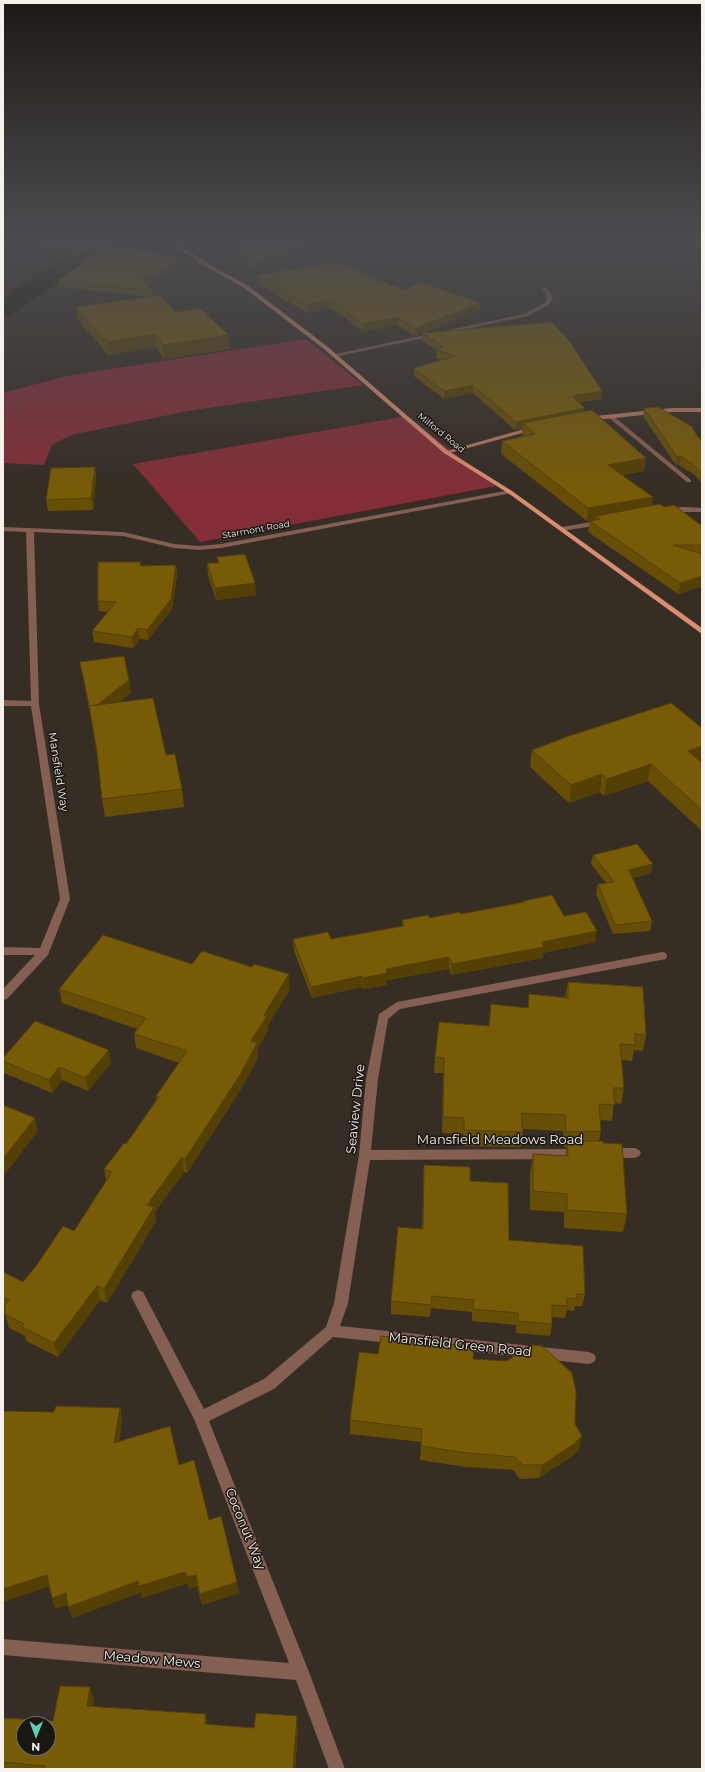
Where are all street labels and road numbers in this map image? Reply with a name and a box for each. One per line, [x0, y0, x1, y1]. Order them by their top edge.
street label: Milford Road [415, 411, 467, 455]
street label: Starmont Road [221, 519, 291, 541]
street label: Mansfield Way [45, 731, 71, 813]
street label: Seaview Drive [344, 1063, 368, 1155]
street label: Mansfield Meadows Road [417, 1132, 583, 1148]
street label: Mansfield Green Road [388, 1330, 532, 1360]
street label: Coconut Way [222, 1486, 268, 1572]
street label: Meadow Mews [103, 1648, 201, 1672]

